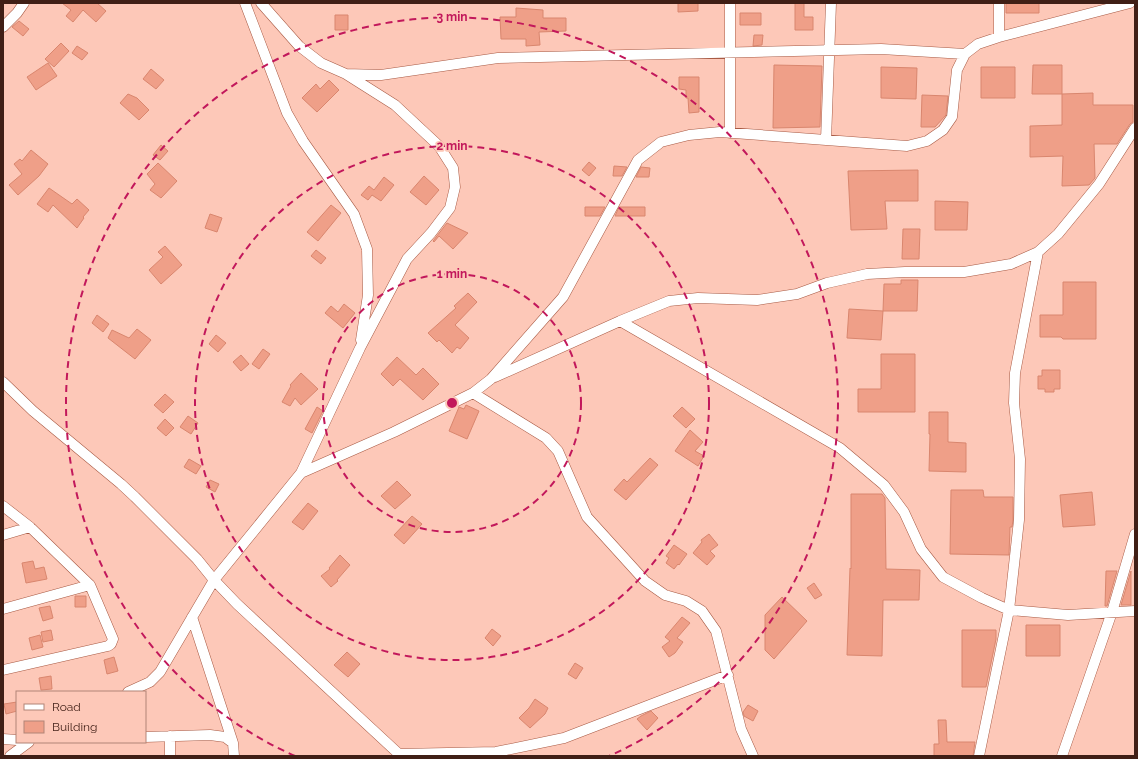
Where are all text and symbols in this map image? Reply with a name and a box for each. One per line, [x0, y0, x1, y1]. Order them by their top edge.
text: 3 min [436, 10, 468, 24]
text: 2 min [436, 139, 468, 153]
text: 1 min [437, 267, 467, 281]
centre of rings [445, 396, 459, 410]
legend [16, 691, 146, 743]
text: Road [52, 700, 81, 714]
text: Building [52, 720, 98, 734]

